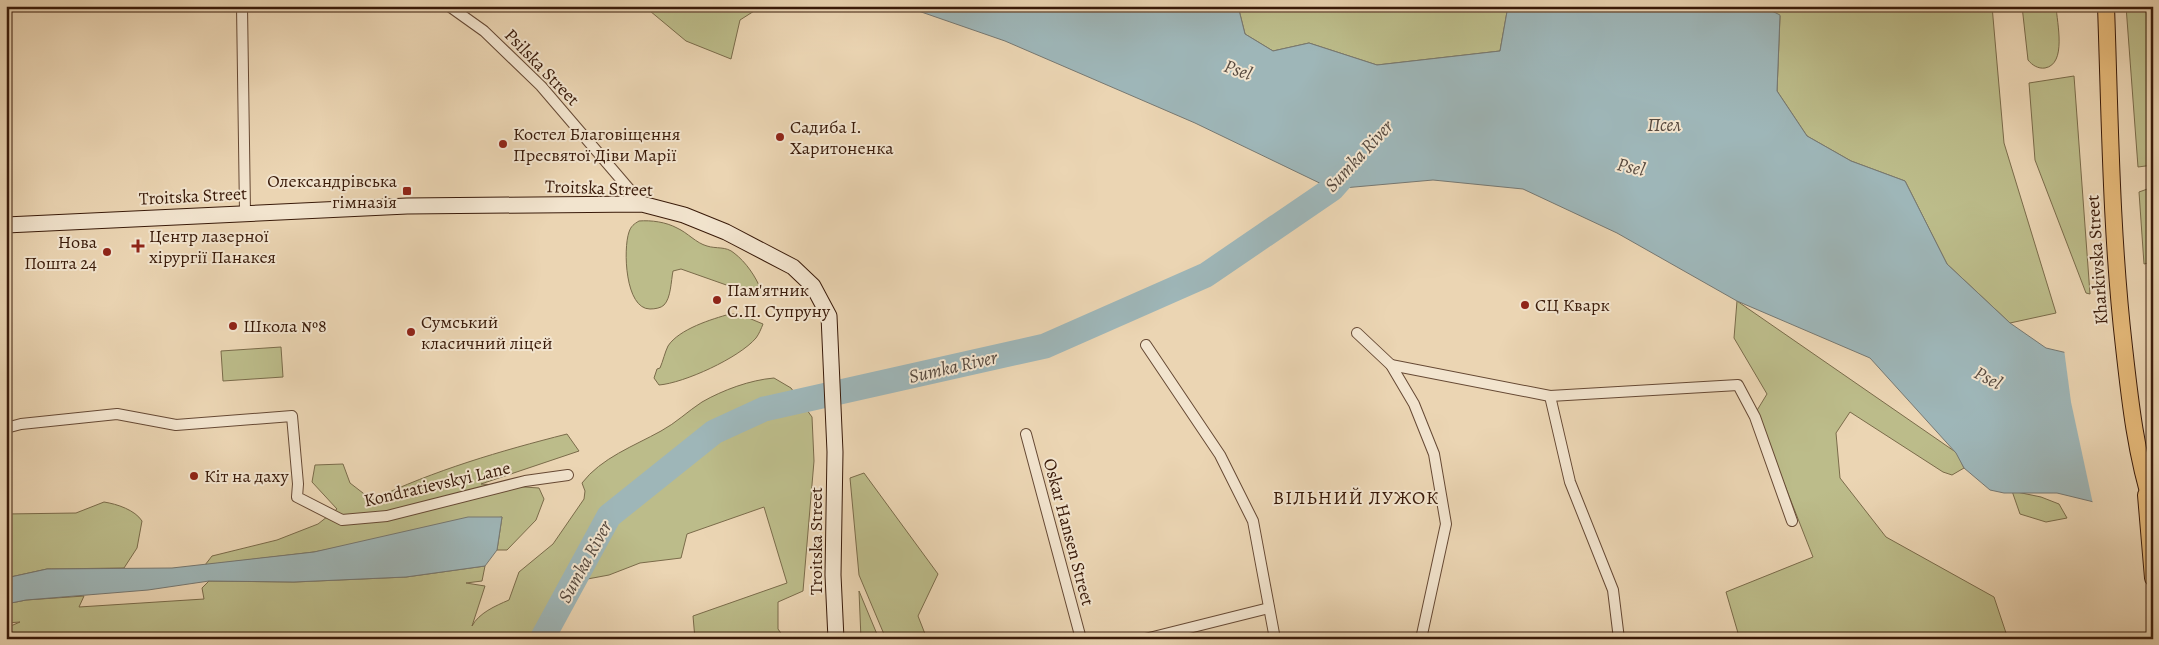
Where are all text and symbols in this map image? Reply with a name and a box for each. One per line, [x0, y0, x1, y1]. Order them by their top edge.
street label: Psilska Street [499, 23, 585, 111]
water label: Psel [1221, 53, 1256, 87]
water label: Псел [1647, 112, 1681, 138]
water label: Sumka River [1319, 113, 1400, 198]
place label: Садиба І. Харитоненка [790, 115, 894, 160]
place label: Костел Благовіщення Пресвятої Діви Марії [513, 122, 680, 167]
marker: Садиба І. Харитоненка [774, 131, 786, 143]
marker: Костел Благовіщення Пресвятої Діви Марії [497, 138, 509, 150]
water label: Psel [1614, 151, 1648, 183]
place label: Олександрівська гімназія [267, 169, 398, 214]
street label: Troitska Street [545, 174, 653, 202]
street label: Troitska Street [138, 181, 248, 211]
marker: Олександрівська гімназія [401, 185, 413, 197]
street label: Kharkivska Street [2080, 194, 2114, 326]
place label: Центр лазерної хірургії Панакея [149, 224, 276, 269]
place label: Нова Пошта 24 [24, 230, 98, 275]
marker: Центр лазерної хірургії Панакея [131, 239, 145, 253]
marker: Нова Пошта 24 [101, 246, 113, 258]
place label: Пам'ятник С.П. Супруну [727, 278, 831, 323]
place label: СЦ Кварк [1535, 293, 1610, 317]
marker: Пам'ятник С.П. Супруну [711, 294, 723, 306]
marker: СЦ Кварк [1519, 299, 1531, 311]
place label: Сумський класичний ліцей [421, 310, 552, 355]
place label: Школа №8 [243, 314, 327, 338]
marker: Школа №8 [227, 320, 239, 332]
marker: Сумський класичний ліцей [405, 326, 417, 338]
water label: Sumka River [906, 344, 1001, 390]
water label: Psel [1970, 360, 2007, 396]
street label: Kondratievskyi Lane [361, 455, 513, 513]
street label: Oskar Hansen Street [1038, 456, 1100, 608]
place label: Кіт на даху [204, 464, 289, 488]
marker: Кіт на даху [188, 470, 200, 482]
district label: ВІЛЬНИЙ ЛУЖОК [1273, 485, 1439, 511]
street label: Troitska Street [804, 487, 828, 595]
water label: Sumka River [552, 515, 619, 608]

